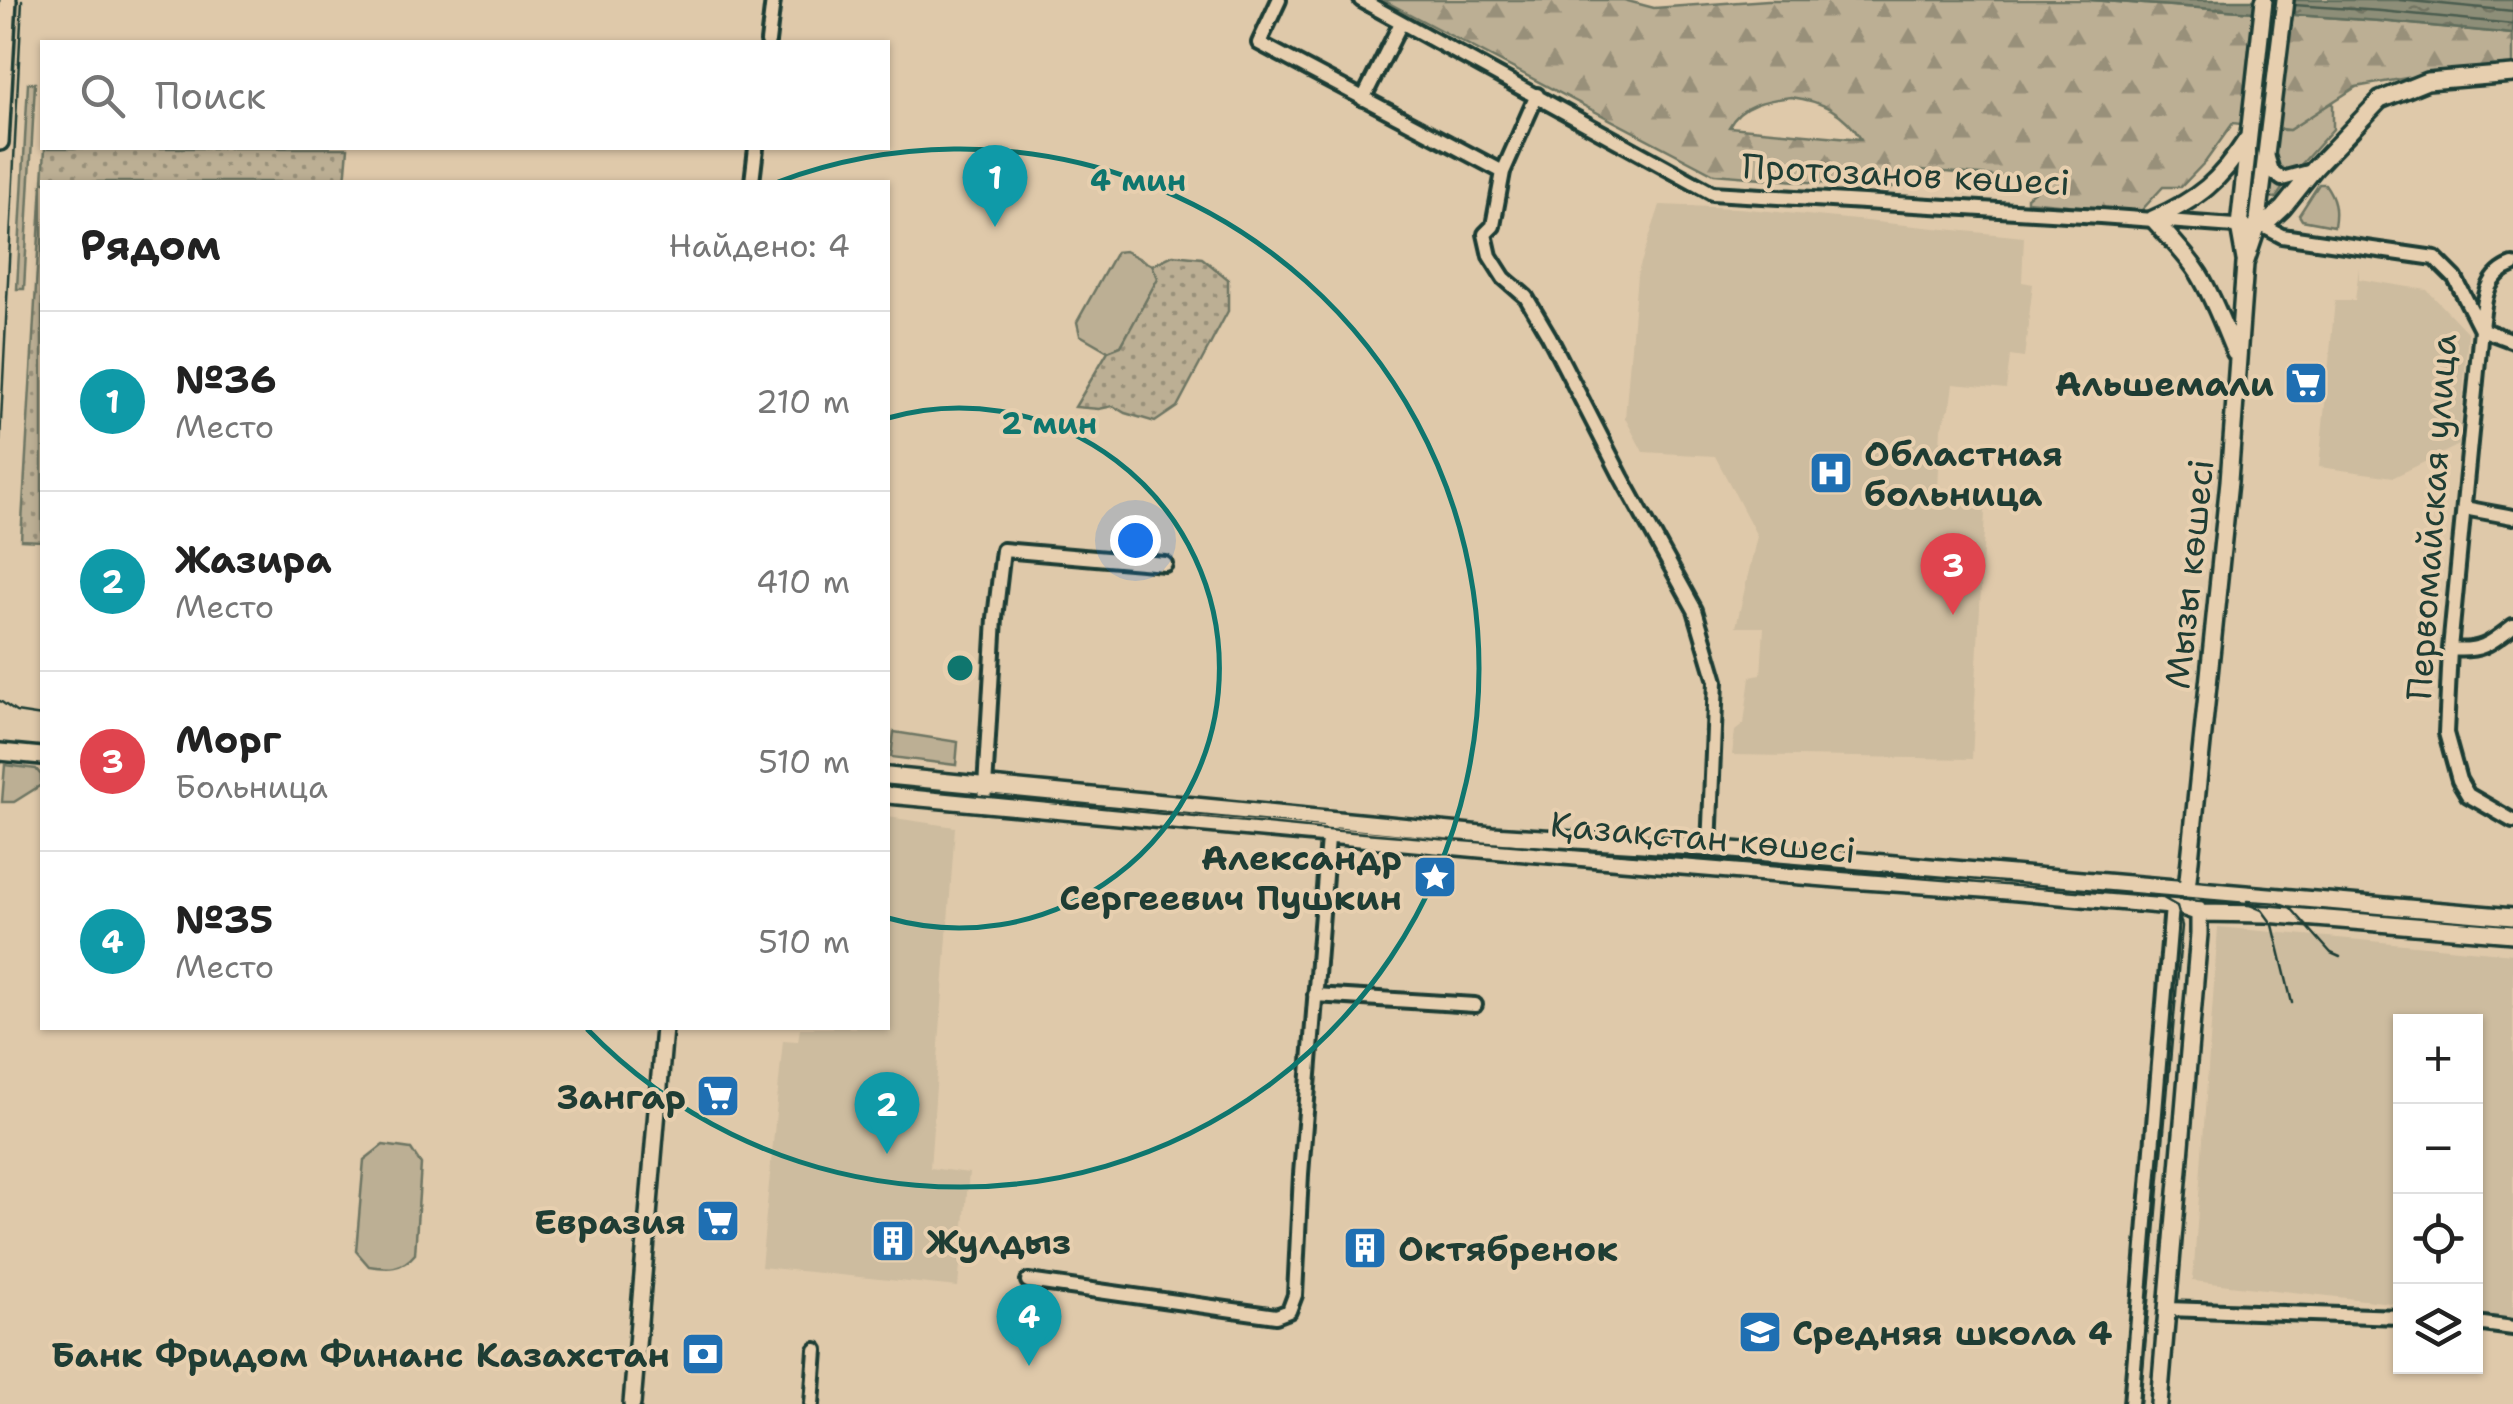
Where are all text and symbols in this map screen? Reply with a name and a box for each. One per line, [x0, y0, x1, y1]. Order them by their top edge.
search box [40, 40, 890, 150]
icon: search [75, 68, 130, 123]
text: Поиск [155, 70, 266, 121]
street label: Протозанов көшесі [1741, 142, 2071, 206]
pin: 1 [962, 144, 1028, 227]
text: 4 мин [1090, 160, 1186, 201]
text: Рядом [80, 217, 221, 273]
text: Найдено: 4 [669, 224, 850, 267]
street label: Первомайская улица [2395, 332, 2467, 702]
text: №36 [175, 354, 277, 405]
place label: Альшемали [2055, 360, 2274, 407]
supermarket icon: Альшемали [2283, 360, 2329, 406]
text: 1 [105, 380, 120, 423]
text: 210 m [756, 380, 850, 423]
text: 2 мин [1001, 403, 1097, 444]
text: Место [175, 405, 274, 448]
place label: Областная больница [1864, 430, 2063, 517]
hospital icon: Областная больница [1808, 450, 1854, 496]
street label: Мызы көшесі [2154, 457, 2224, 691]
your location [1110, 515, 1161, 566]
pin: 3 [1920, 532, 1986, 615]
text: Жазира [175, 534, 332, 585]
text: 2 [101, 560, 124, 603]
text: 410 m [756, 560, 850, 603]
text: Место [175, 585, 274, 628]
centre of rings [942, 650, 978, 686]
text: Морг [175, 714, 281, 765]
text: 3 [101, 740, 124, 783]
text: 510 m [758, 740, 850, 783]
text: Больница [175, 765, 328, 808]
street label: Қазақстан көшесі [1548, 800, 1858, 874]
place label: Александр Сергеевич Пушкин [1059, 834, 1402, 921]
place icon: Александр Сергеевич Пушкин [1412, 854, 1458, 900]
text: №35 [175, 894, 273, 945]
text: 4 [101, 920, 124, 963]
text: 510 m [758, 920, 850, 963]
text: Место [175, 945, 274, 988]
map controls [2393, 1014, 2483, 1374]
button: + [2393, 1014, 2483, 1104]
pin: 2 [854, 1072, 920, 1154]
place label: Зангар [557, 1073, 686, 1120]
supermarket icon: Зангар [695, 1073, 741, 1119]
button: − [2393, 1104, 2483, 1194]
button: locate [2393, 1194, 2483, 1284]
place label: Евразия [534, 1198, 686, 1245]
supermarket icon: Евразия [695, 1198, 741, 1244]
building icon: Жулдыз [870, 1218, 916, 1264]
place label: Жулдыз [926, 1218, 1071, 1265]
building icon: Октябренок [1342, 1225, 1388, 1271]
place label: Октябренок [1398, 1225, 1618, 1272]
pin: 4 [996, 1284, 1062, 1366]
button: layers [2393, 1284, 2483, 1374]
school or university icon: Средняя школа 4 [1737, 1309, 1783, 1355]
place label: Средняя школа 4 [1792, 1309, 2112, 1356]
place label: Банк Фридом Финанс Казахстан [51, 1331, 670, 1378]
bank icon: Банк Фридом Финанс Казахстан [680, 1331, 726, 1377]

